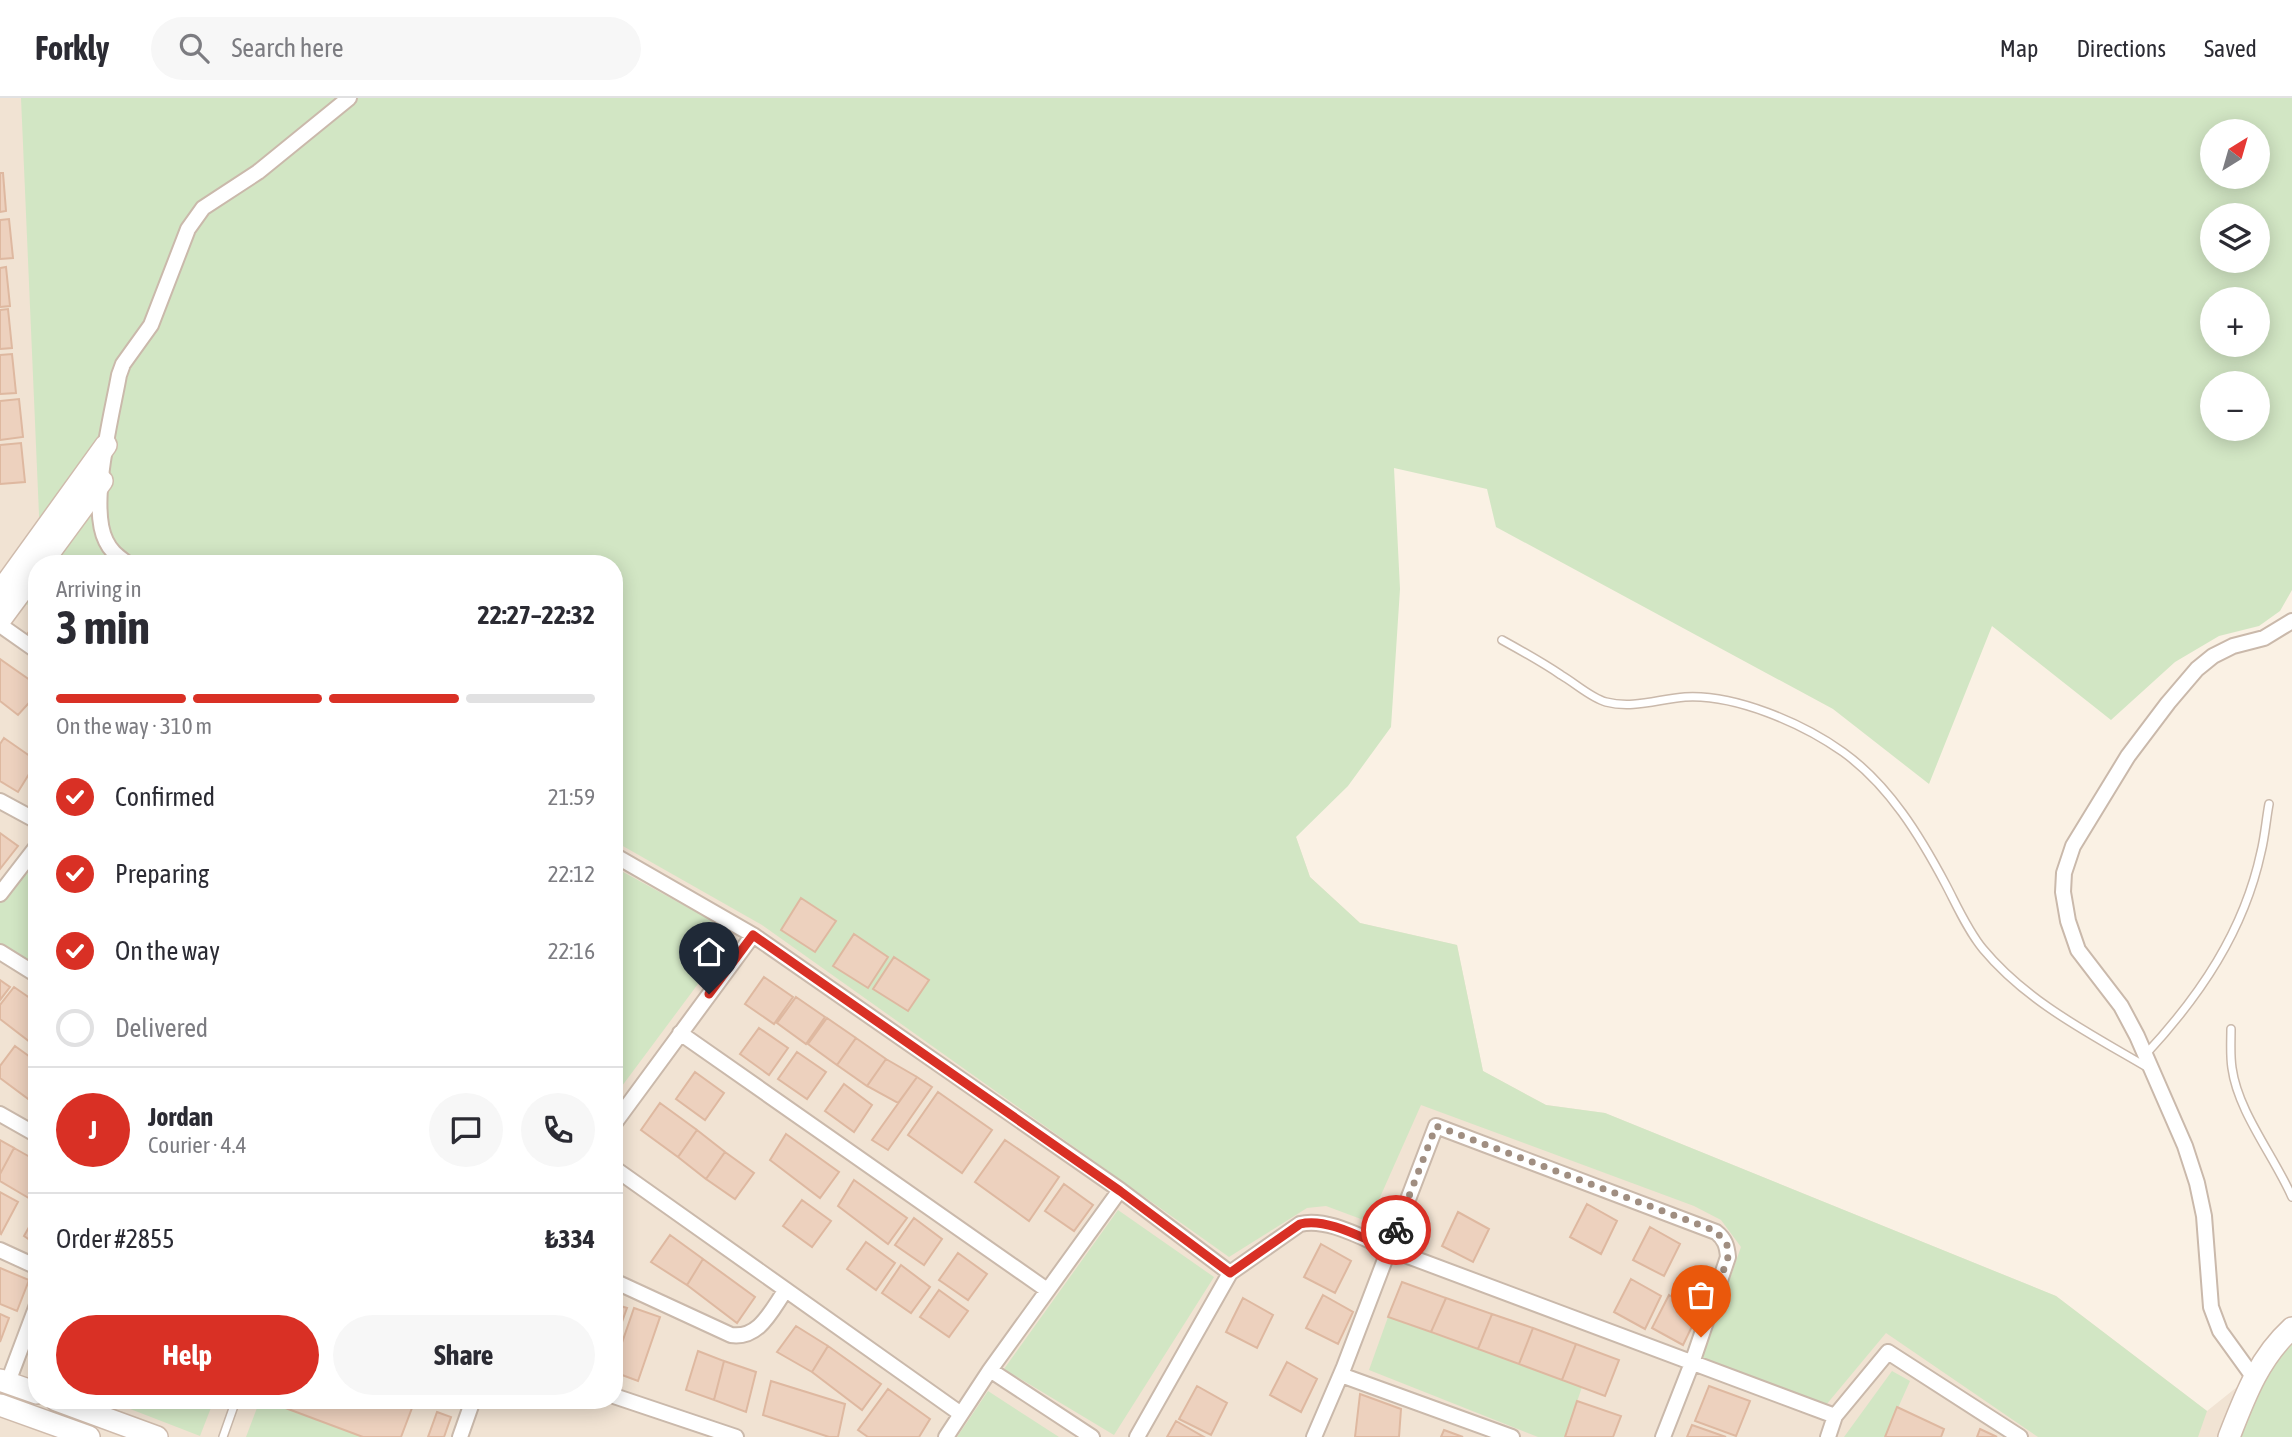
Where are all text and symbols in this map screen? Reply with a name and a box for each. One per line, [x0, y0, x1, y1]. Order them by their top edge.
search box [151, 17, 641, 80]
text: Forkly [35, 29, 109, 67]
icon: search [175, 29, 213, 67]
text: Search here [231, 33, 344, 63]
text: Map [2000, 35, 2038, 62]
text: Directions [2076, 35, 2166, 62]
text: Saved [2204, 35, 2257, 62]
north arrow [2200, 119, 2270, 189]
map controls [2200, 119, 2270, 441]
button: layers [2200, 203, 2270, 273]
button: + [2200, 287, 2270, 357]
button: − [2200, 371, 2270, 441]
text: Arriving in [56, 576, 142, 602]
text: 22:27–22:32 [478, 600, 595, 630]
text: 3 min [56, 601, 150, 654]
text: On the way · 310 m [56, 713, 212, 739]
icon: check [56, 778, 94, 816]
text: Confirmed [115, 782, 215, 812]
text: 21:59 [548, 784, 595, 810]
icon: check [56, 855, 94, 893]
text: Preparing [115, 859, 209, 889]
text: 22:12 [548, 861, 595, 887]
pin [679, 922, 739, 994]
icon: check [56, 932, 94, 970]
icon: home [690, 933, 728, 971]
text: On the way [115, 936, 220, 966]
text: 22:16 [548, 938, 595, 964]
text: Delivered [115, 1013, 208, 1043]
button: chat [429, 1093, 503, 1167]
button: phone [521, 1093, 595, 1167]
text: Jordan [148, 1102, 213, 1132]
text: J [89, 1115, 97, 1145]
text: Courier · 4.4 [148, 1132, 247, 1158]
courier [1361, 1195, 1431, 1265]
icon: bike [1377, 1211, 1415, 1249]
text: Order #2855 [56, 1224, 175, 1254]
text: ₺334 [545, 1224, 595, 1254]
pin [1671, 1265, 1731, 1337]
icon: bag [1682, 1276, 1720, 1314]
button: Help [56, 1315, 319, 1395]
button: Share [333, 1315, 595, 1395]

